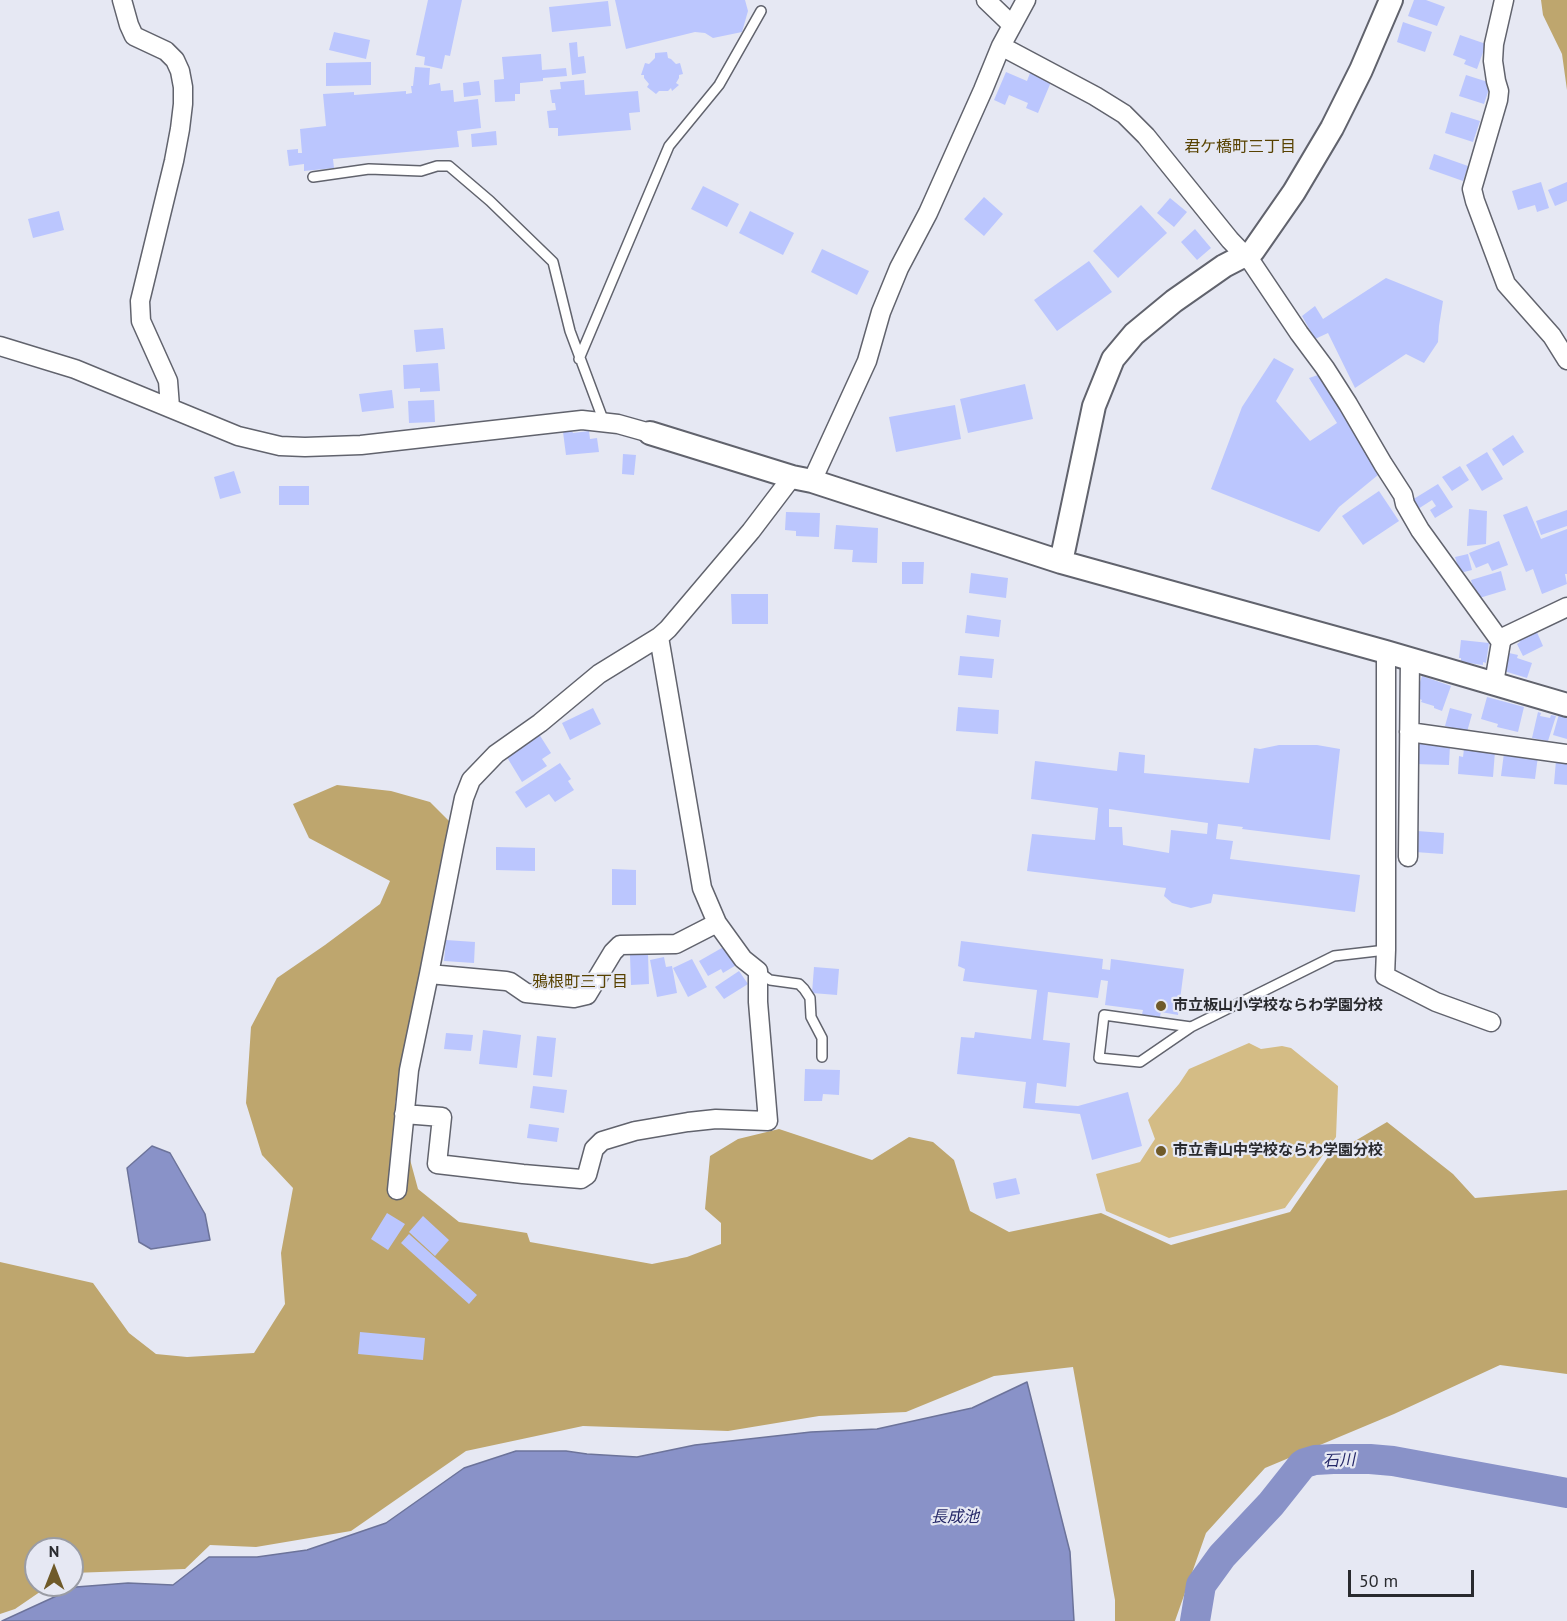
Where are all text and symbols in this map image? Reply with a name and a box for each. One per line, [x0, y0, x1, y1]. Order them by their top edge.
district label: 君ケ橋町三丁目 [1184, 137, 1296, 157]
district label: 鴉根町三丁目 [532, 972, 628, 992]
place label: 市立板山小学校ならわ学園分校 [1173, 997, 1383, 1015]
marker: 市立板山小学校ならわ学園分校 [1154, 999, 1168, 1013]
place label: 市立青山中学校ならわ学園分校 [1173, 1142, 1383, 1160]
marker: 市立青山中学校ならわ学園分校 [1154, 1144, 1168, 1158]
water label: 石川 [1323, 1451, 1355, 1471]
water label: 長成池 [931, 1507, 979, 1527]
north arrow [24, 1537, 84, 1597]
text: N [49, 1541, 59, 1561]
scale bar [1351, 1558, 1477, 1596]
text: 50 m [1359, 1569, 1398, 1592]

